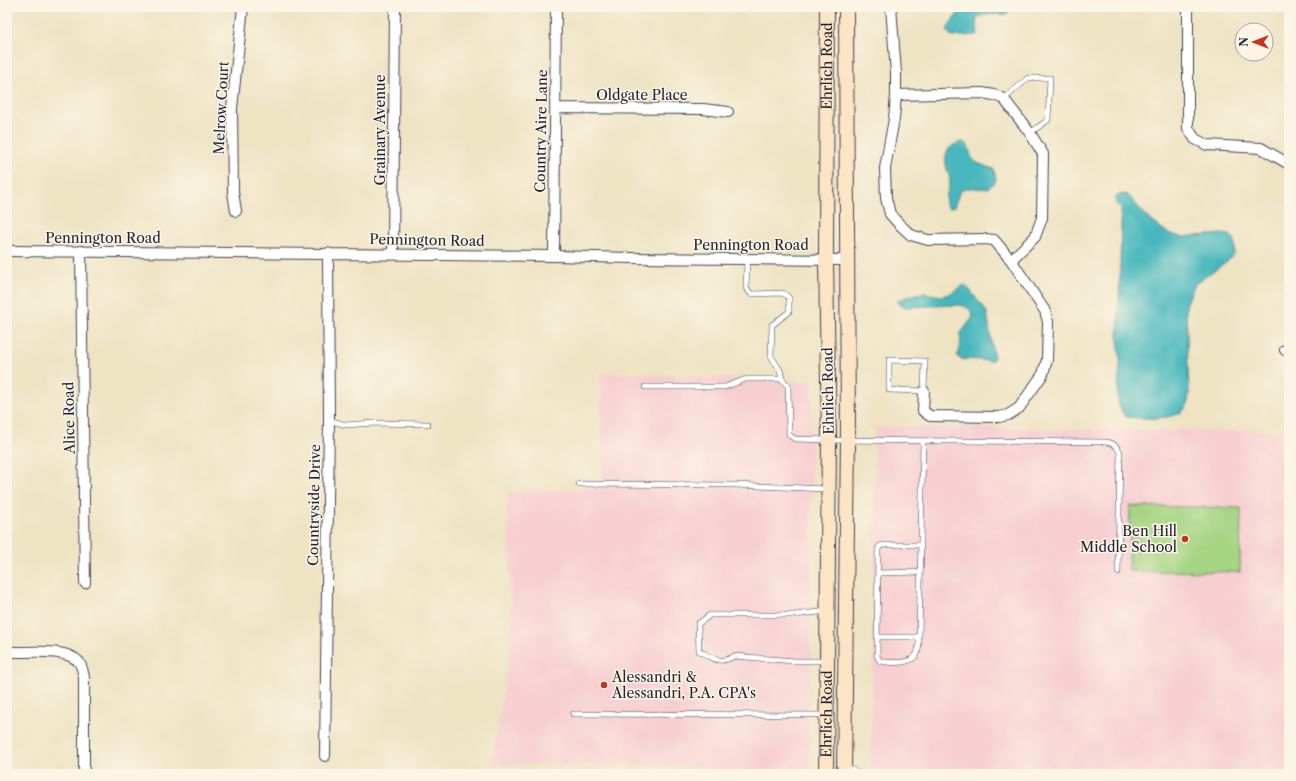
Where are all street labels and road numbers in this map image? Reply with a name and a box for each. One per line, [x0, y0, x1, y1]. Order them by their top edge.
street label: Ehrlich Road [818, 22, 836, 110]
street label: Melrow Court [210, 61, 232, 155]
street label: Country Aire Lane [531, 69, 551, 193]
street label: Grainary Avenue [371, 74, 389, 186]
street label: Oldgate Place [596, 86, 688, 104]
street label: Pennington Road [45, 229, 161, 247]
street label: Pennington Road [369, 230, 485, 250]
street label: Pennington Road [693, 236, 809, 254]
street label: Ehrlich Road [818, 347, 838, 435]
street label: Alice Road [59, 381, 79, 455]
street label: Countryside Drive [304, 444, 324, 566]
street label: Ehrlich Road [817, 670, 836, 758]

